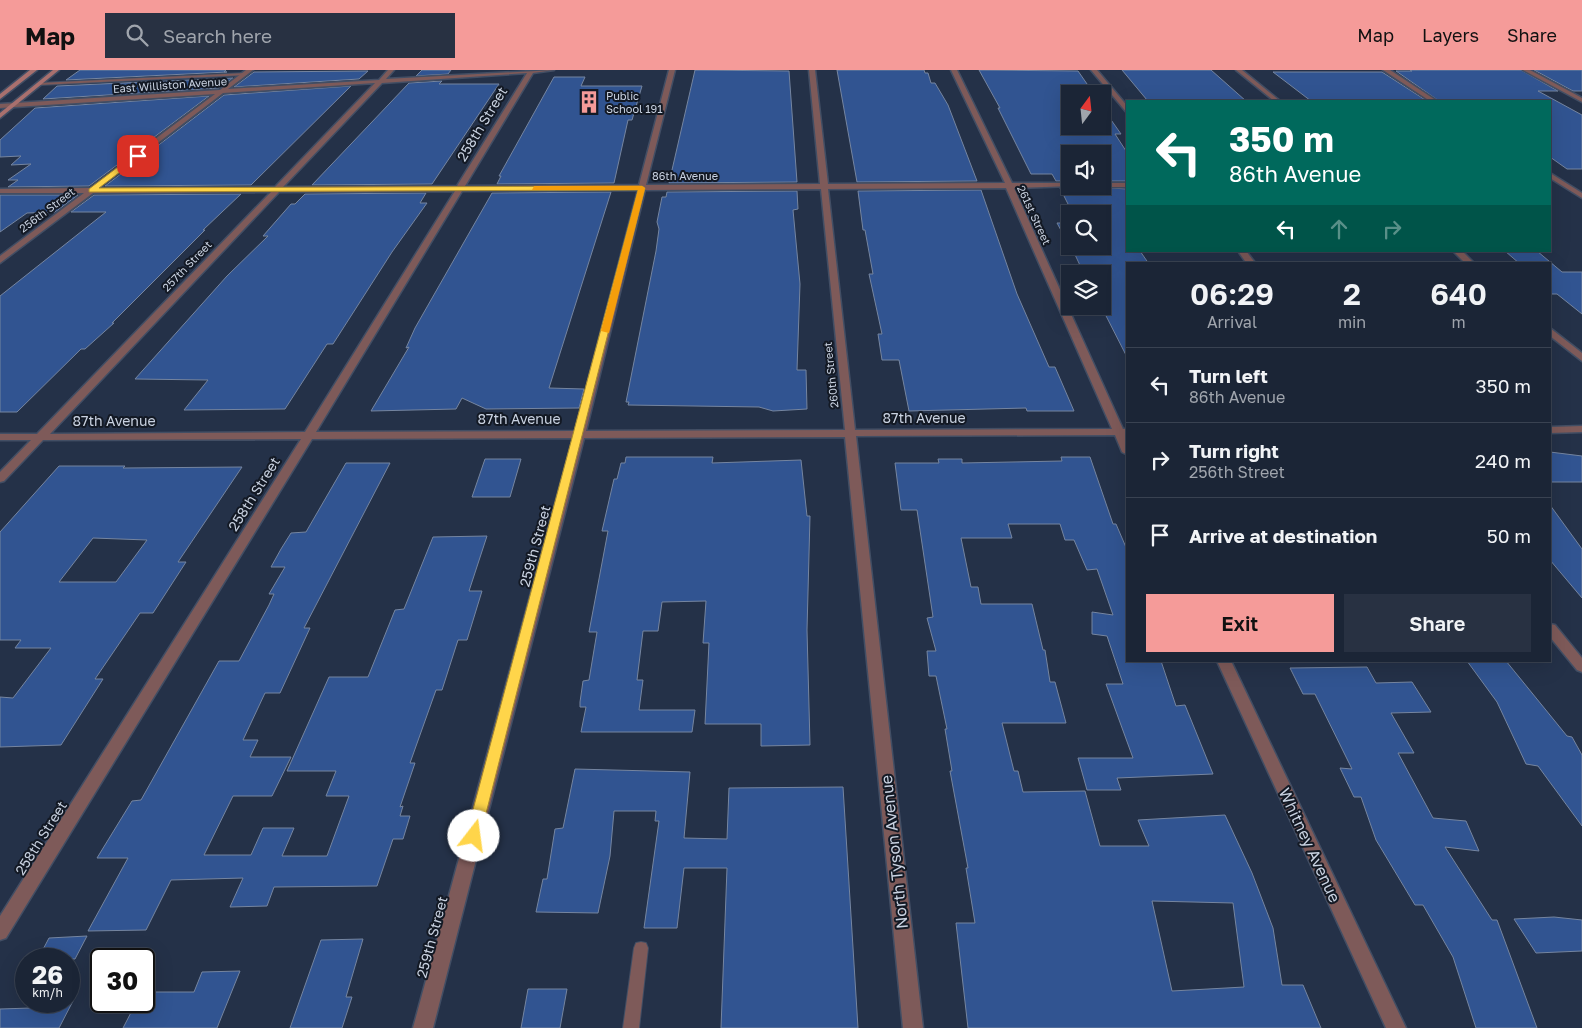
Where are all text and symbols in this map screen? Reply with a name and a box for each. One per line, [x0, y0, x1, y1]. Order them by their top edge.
search box [105, 13, 455, 58]
text: Map [25, 21, 75, 50]
icon: search [123, 21, 151, 49]
text: Search here [163, 24, 272, 47]
text: Map [1357, 24, 1394, 46]
text: Layers [1422, 24, 1479, 46]
text: Share [1507, 24, 1557, 46]
street label: East Williston Avenue [112, 74, 228, 95]
street label: 258th Street [453, 83, 510, 164]
north arrow [1061, 85, 1111, 135]
map controls [1061, 85, 1111, 315]
building icon: Public School 191 [576, 89, 602, 115]
place label: Public School 191 [606, 89, 663, 115]
text: 350 m [1229, 118, 1334, 160]
icon: left [1146, 120, 1211, 185]
pin [117, 135, 159, 177]
icon: arrive [124, 142, 152, 170]
button: sound [1061, 145, 1111, 195]
text: 86th Avenue [1229, 160, 1361, 187]
street label: 86th Avenue [652, 169, 718, 182]
street label: 261st Street [1015, 183, 1054, 247]
street label: 256th Street [16, 185, 77, 235]
button: search [1061, 205, 1111, 255]
icon: left [1272, 215, 1300, 243]
icon: ahead [1325, 215, 1353, 243]
icon: right [1378, 215, 1406, 243]
street label: 257th Street [159, 238, 214, 294]
button: layers [1061, 265, 1111, 315]
text: 06:29 [1190, 276, 1274, 312]
text: 2 [1343, 276, 1361, 312]
text: 640 [1430, 276, 1487, 312]
text: Arrival [1207, 312, 1257, 332]
text: min [1338, 312, 1366, 332]
text: m [1452, 312, 1466, 332]
street label: 260th Street [821, 341, 840, 409]
text: Turn left [1189, 364, 1268, 387]
icon: left [1146, 371, 1174, 399]
text: 350 m [1476, 374, 1531, 397]
text: 86th Avenue [1189, 387, 1285, 407]
street label: 87th Avenue [882, 409, 966, 426]
street label: 87th Avenue [477, 410, 561, 427]
street label: 87th Avenue [72, 412, 156, 429]
text: Turn right [1189, 439, 1279, 462]
icon: right [1146, 446, 1174, 474]
text: 240 m [1475, 449, 1531, 472]
street label: 258th Street [224, 454, 283, 534]
text: 256th Street [1189, 462, 1285, 482]
street label: 259th Street [515, 503, 554, 589]
icon: arrive [1146, 521, 1174, 549]
text: Arrive at destination [1189, 524, 1377, 547]
text: 50 m [1487, 524, 1531, 547]
button: Exit [1146, 594, 1334, 652]
button: Share [1344, 594, 1531, 652]
street label: North Tyson Avenue [876, 774, 912, 930]
street label: Whitney Avenue [1275, 785, 1345, 905]
street label: 258th Street [11, 798, 70, 878]
position arrow [447, 809, 499, 861]
street label: 259th Street [412, 894, 451, 980]
speed limit sign: 30 [90, 948, 155, 1013]
text: 26 [32, 959, 63, 990]
text: km/h [32, 985, 63, 1000]

